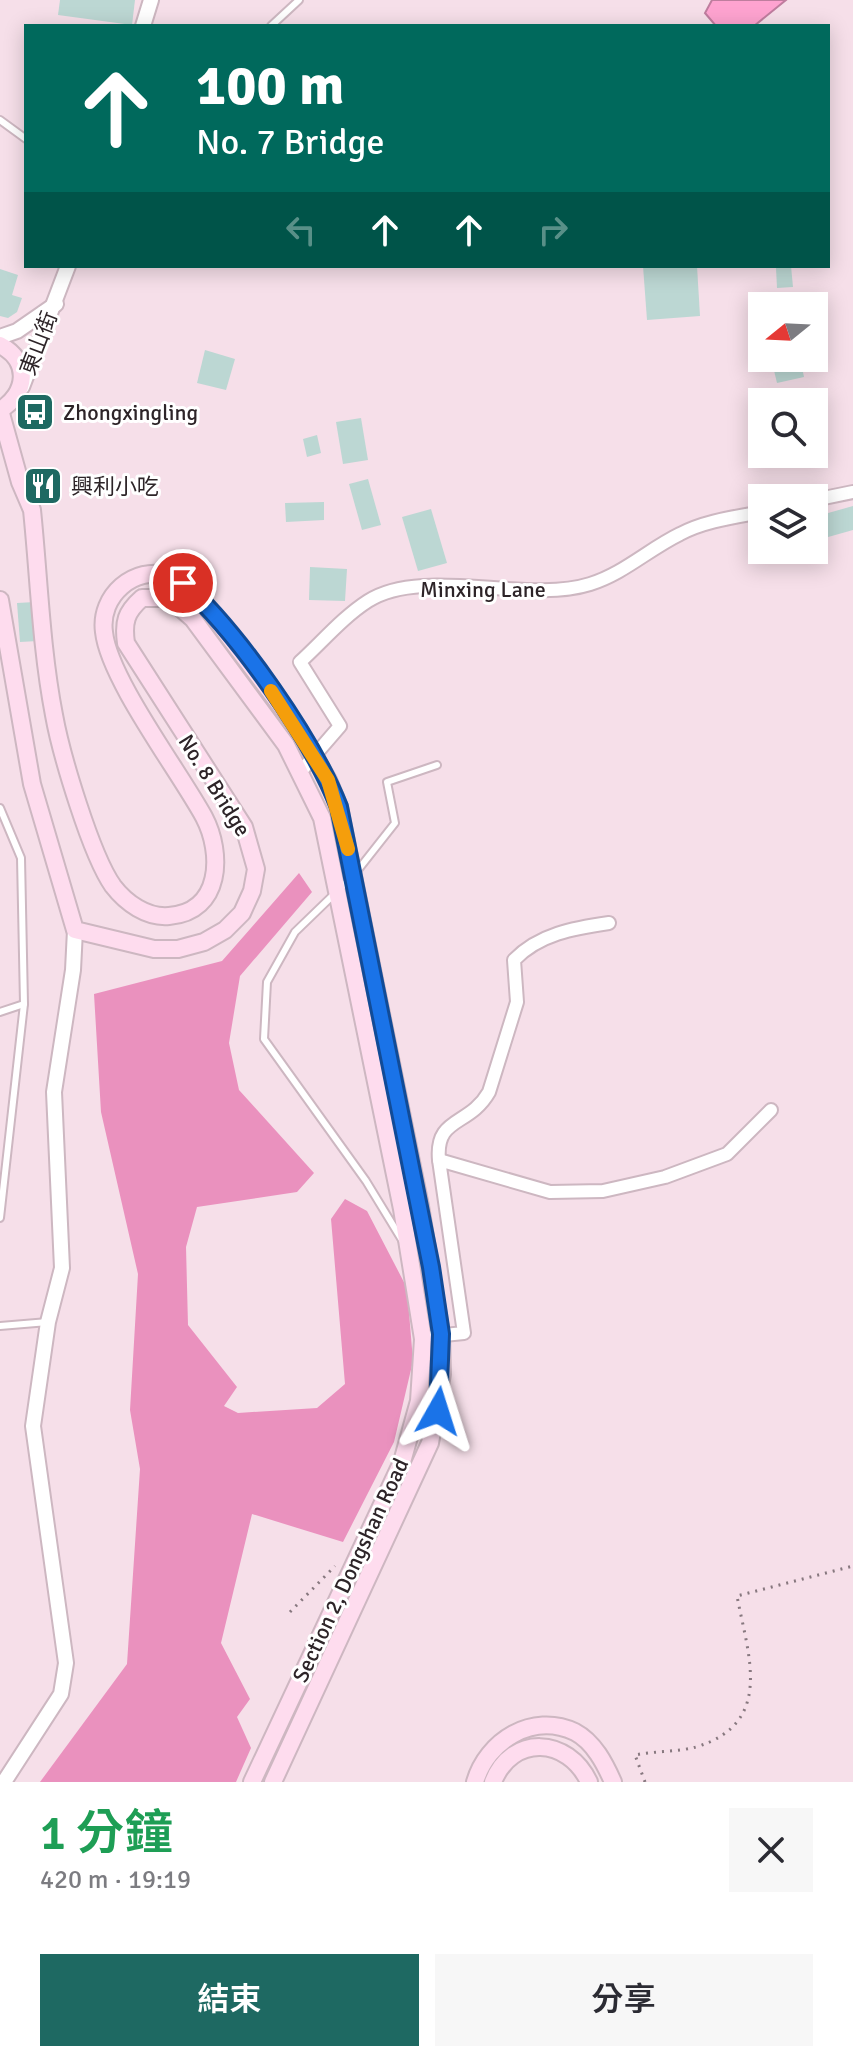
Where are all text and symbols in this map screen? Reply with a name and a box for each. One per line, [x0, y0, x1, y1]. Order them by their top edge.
text: 100 m [196, 51, 344, 120]
icon: ahead [64, 56, 168, 160]
text: No. 7 Bridge [196, 120, 385, 165]
icon: left [279, 208, 323, 252]
icon: ahead [363, 208, 407, 252]
icon: ahead [447, 208, 491, 252]
icon: right [531, 208, 575, 252]
north arrow [748, 292, 828, 372]
map controls [748, 292, 828, 564]
street label: 東山街 [14, 308, 63, 379]
button: search [748, 388, 828, 468]
bus stop icon: Zhongxingling [14, 391, 56, 433]
place label: Zhongxingling [63, 399, 198, 426]
restaurant icon: 興利小吃 [22, 465, 64, 507]
place label: 興利小吃 [71, 473, 159, 500]
button: layers [748, 484, 828, 564]
pin [149, 549, 217, 617]
icon: arrive [161, 561, 205, 605]
street label: Minxing Lane [420, 576, 546, 603]
street label: No. 8 Bridge [173, 729, 257, 841]
position arrow [396, 1369, 480, 1453]
street label: Section 2, Dongshan Road [287, 1454, 414, 1687]
text: 1 分鐘 [40, 1804, 172, 1863]
button: close [729, 1808, 813, 1892]
text: 420 m · 19:19 [40, 1864, 191, 1896]
button: 結束 [40, 1954, 419, 2046]
button: 分享 [435, 1954, 813, 2046]

